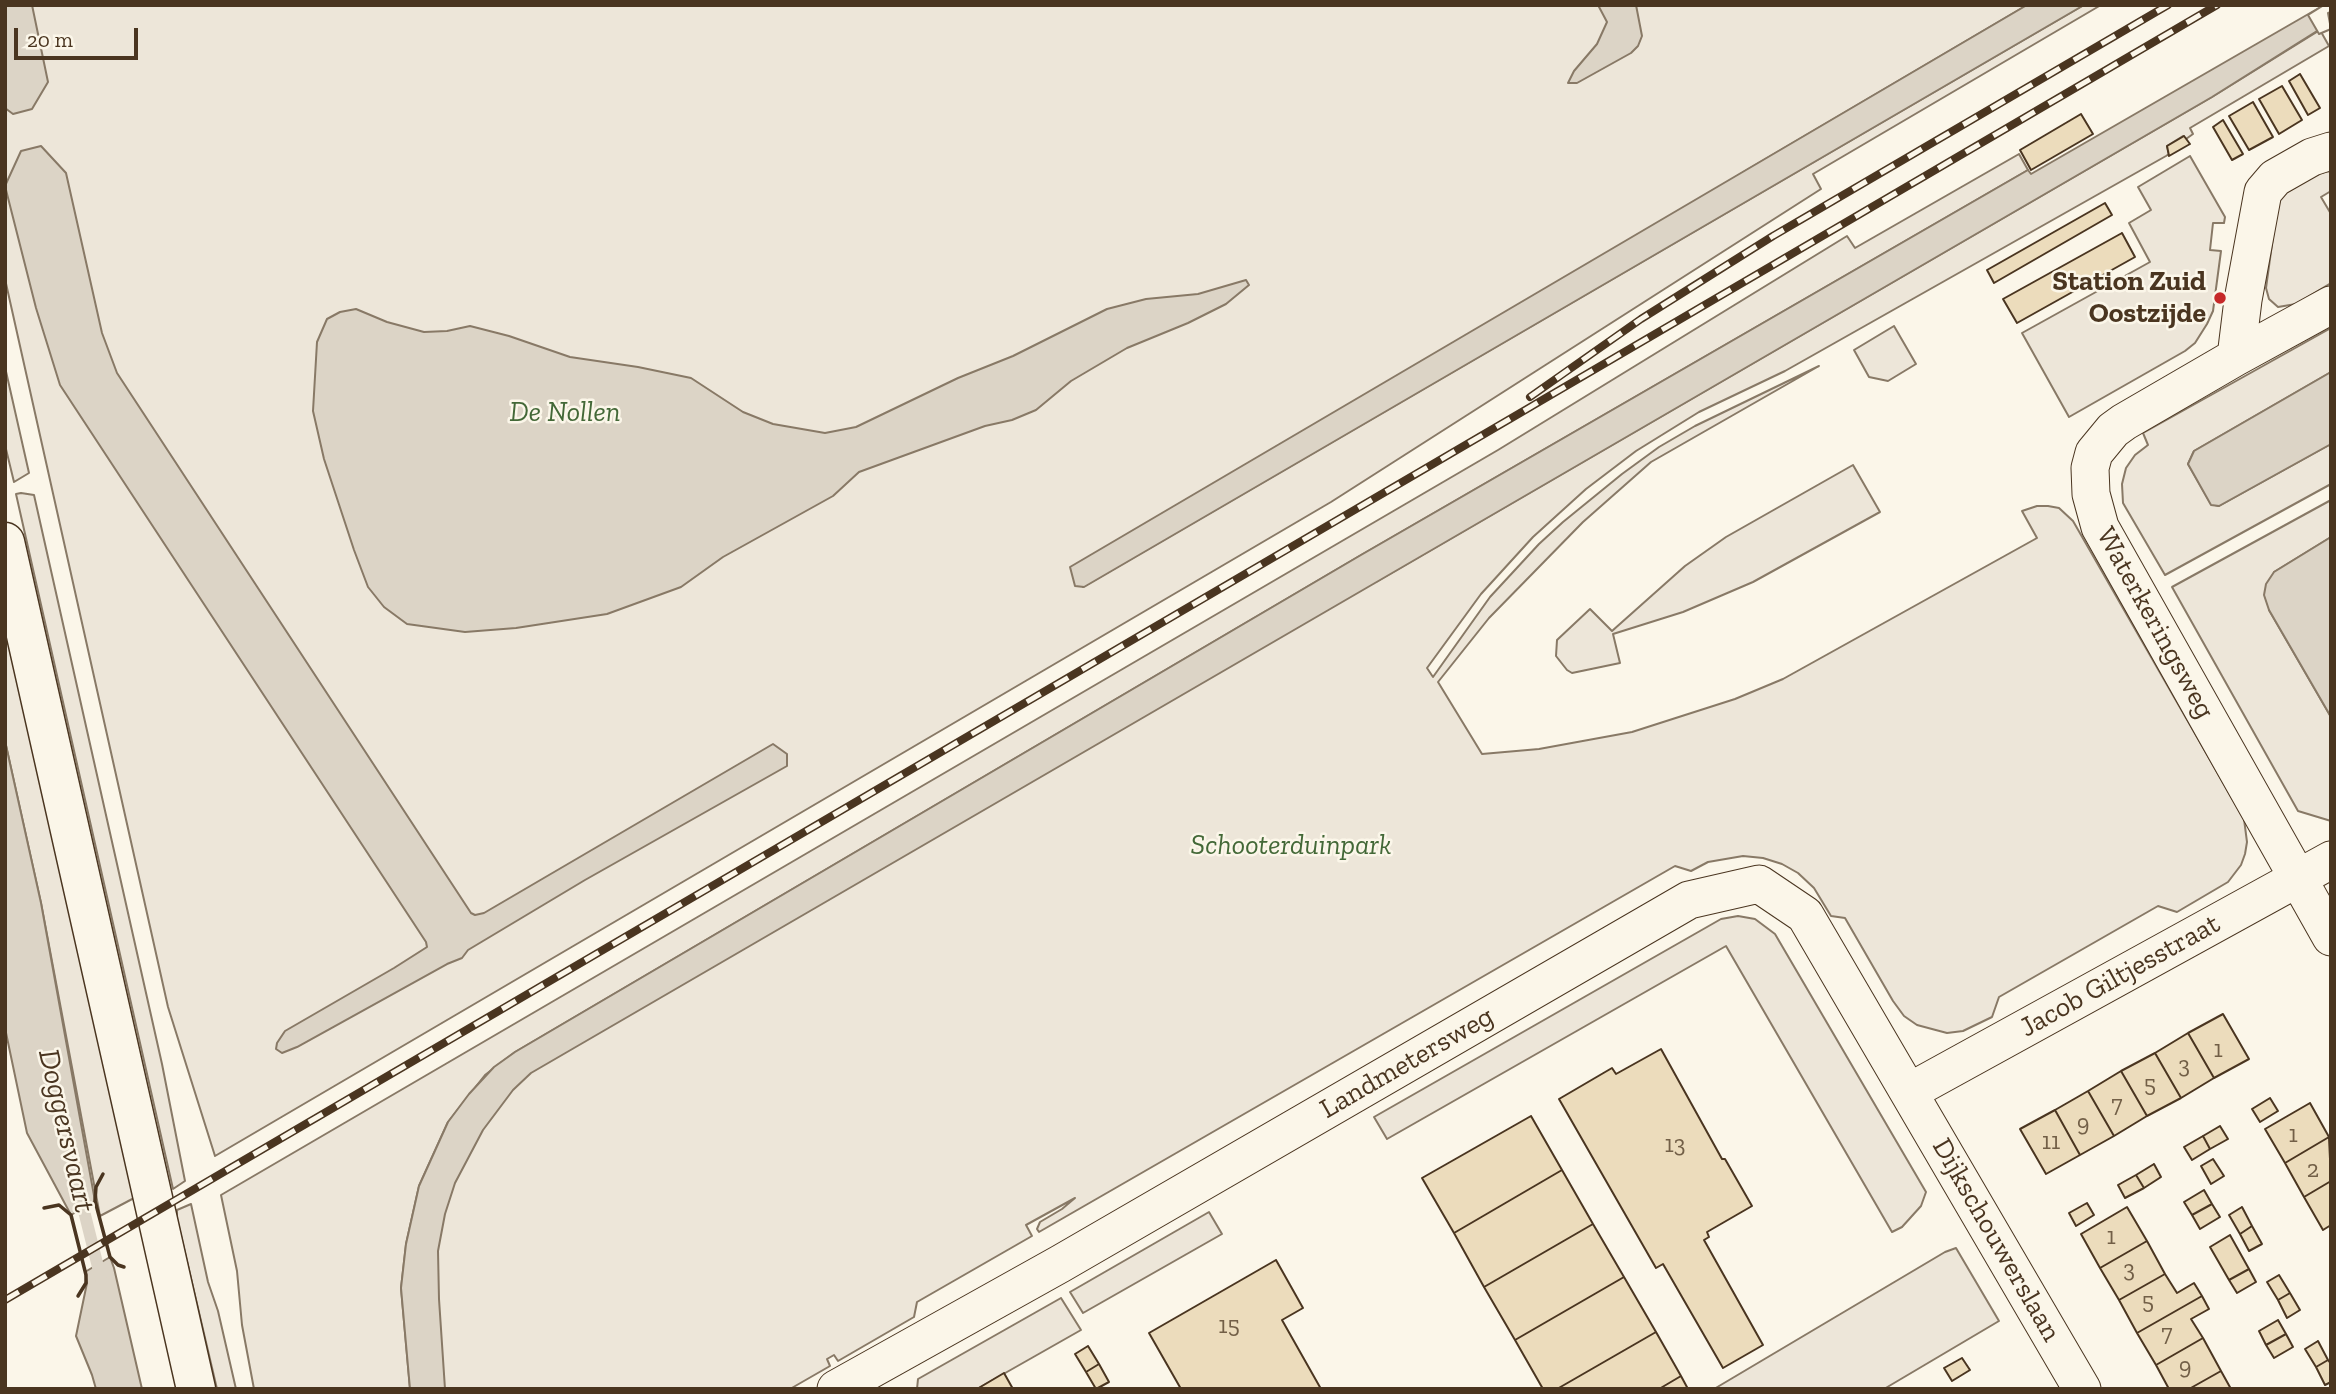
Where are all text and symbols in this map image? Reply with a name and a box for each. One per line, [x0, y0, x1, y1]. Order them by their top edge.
scale bar [18, 14, 142, 58]
text: 20 m [27, 27, 73, 52]
place label: Station Zuid Oostzijde [2052, 265, 2206, 331]
marker: Station Zuid Oostzijde [2212, 290, 2228, 306]
park label: De Nollen [510, 396, 620, 430]
street label: Waterkeringsweg [2088, 521, 2222, 725]
park label: Schooterduinpark [1191, 829, 1391, 863]
street label: Jacob Giltjesstraat [2014, 907, 2226, 1045]
street label: Landmetersweg [1314, 1000, 1500, 1126]
house number: 1 [2213, 1036, 2223, 1064]
water label: Doggersvaart [30, 1046, 102, 1216]
house number: 3 [2178, 1052, 2190, 1080]
house number: 5 [2144, 1071, 2156, 1099]
house number: 7 [2111, 1091, 2123, 1119]
house number: 9 [2077, 1110, 2089, 1138]
house number: 1 [2288, 1121, 2298, 1149]
house number: 11 [2042, 1128, 2060, 1156]
house number: 13 [1665, 1131, 1685, 1159]
street label: Dijkschouwerslaan [1924, 1133, 2068, 1347]
house number: 2 [2307, 1156, 2319, 1184]
house number: 1 [2106, 1223, 2116, 1251]
house number: 3 [2123, 1256, 2135, 1284]
house number: 5 [2142, 1288, 2154, 1316]
house number: 15 [1218, 1312, 1240, 1340]
house number: 7 [2161, 1320, 2173, 1348]
house number: 9 [2179, 1353, 2191, 1381]

